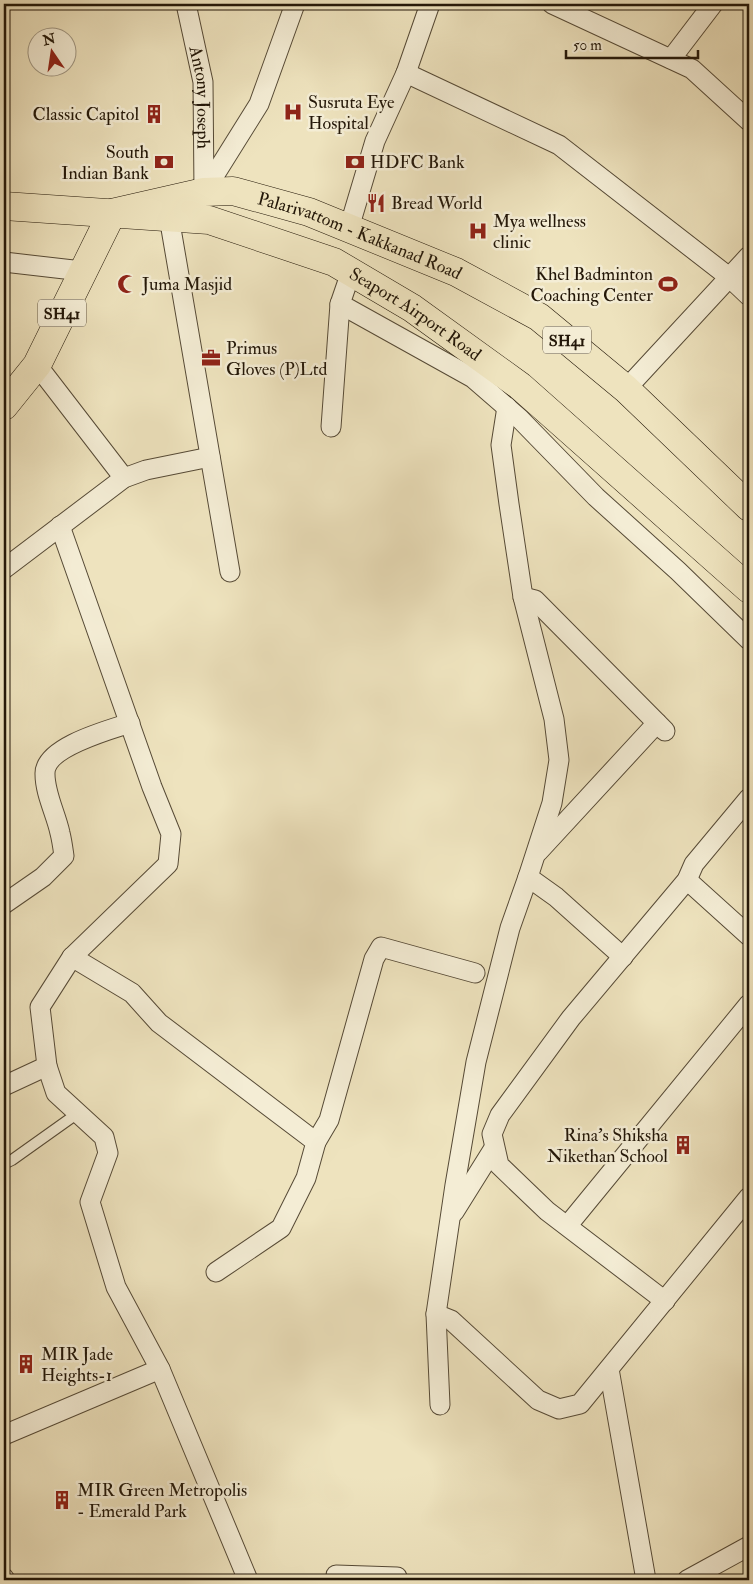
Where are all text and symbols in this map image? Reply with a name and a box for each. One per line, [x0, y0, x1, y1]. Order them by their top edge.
north arrow [28, 28, 78, 78]
scale bar [566, 28, 698, 60]
text: N [40, 30, 58, 50]
text: 50 m [573, 36, 602, 55]
street label: Antony Joseph [183, 43, 215, 150]
place label: Susruta Eye Hospital [308, 91, 395, 135]
hospital icon: Susruta Eye Hospital [282, 101, 304, 123]
place label: Classic Capitol [33, 103, 139, 126]
building icon: Classic Capitol [143, 103, 165, 125]
place label: South Indian Bank [61, 141, 150, 185]
bank icon: South Indian Bank [153, 151, 175, 173]
bank icon: HDFC Bank [344, 151, 366, 173]
place label: HDFC Bank [370, 151, 465, 174]
street label: Palarivattom - Kakkanad Road [255, 187, 466, 285]
restaurant icon: Bread World [365, 192, 387, 214]
place label: Bread World [391, 192, 482, 215]
place label: Mya wellness clinic [493, 210, 586, 254]
hospital icon: Mya wellness clinic [467, 220, 489, 242]
street label: Seaport Airport Road [345, 263, 486, 366]
place label: Khel Badminton Coaching Center [530, 263, 653, 307]
mosque icon: Juma Masjid [116, 273, 138, 295]
place label: Juma Masjid [141, 273, 232, 296]
sports icon: Khel Badminton Coaching Center [657, 273, 679, 295]
road number: SH41 [38, 300, 86, 326]
road number: SH41 [543, 326, 591, 354]
place label: Primus Gloves (P)Ltd [226, 337, 327, 381]
office icon: Primus Gloves (P)Ltd [200, 347, 222, 369]
place label: Rina's Shiksha Nikethan School [547, 1124, 669, 1168]
building icon: Rina's Shiksha Nikethan School [672, 1134, 694, 1156]
place label: MIR Jade Heights-1 [41, 1343, 114, 1387]
building icon: MIR Jade Heights-1 [15, 1353, 37, 1375]
place label: MIR Green Metropolis - Emerald Park [77, 1479, 247, 1523]
building icon: MIR Green Metropolis - Emerald Park [51, 1489, 73, 1511]

